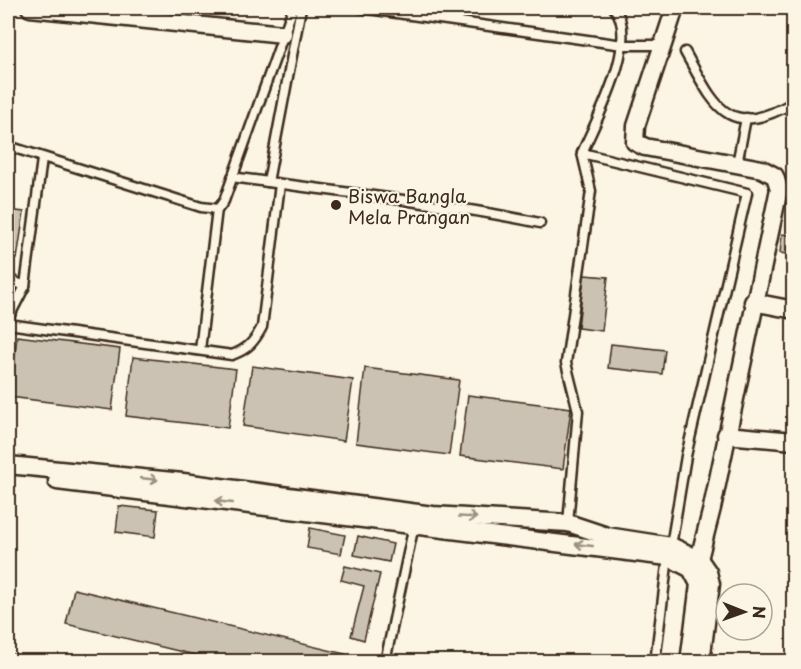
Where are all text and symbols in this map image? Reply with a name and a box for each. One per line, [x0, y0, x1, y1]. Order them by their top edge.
place label: Biswa Bangla Mela Prangan [348, 182, 470, 230]
marker: Biswa Bangla Mela Prangan [329, 198, 343, 212]
one-way arrow [139, 474, 159, 485]
one-way arrow [215, 496, 234, 507]
one-way arrow [457, 511, 477, 522]
one-way arrow [575, 539, 595, 550]
north arrow [714, 582, 774, 642]
text: N [748, 606, 772, 619]

